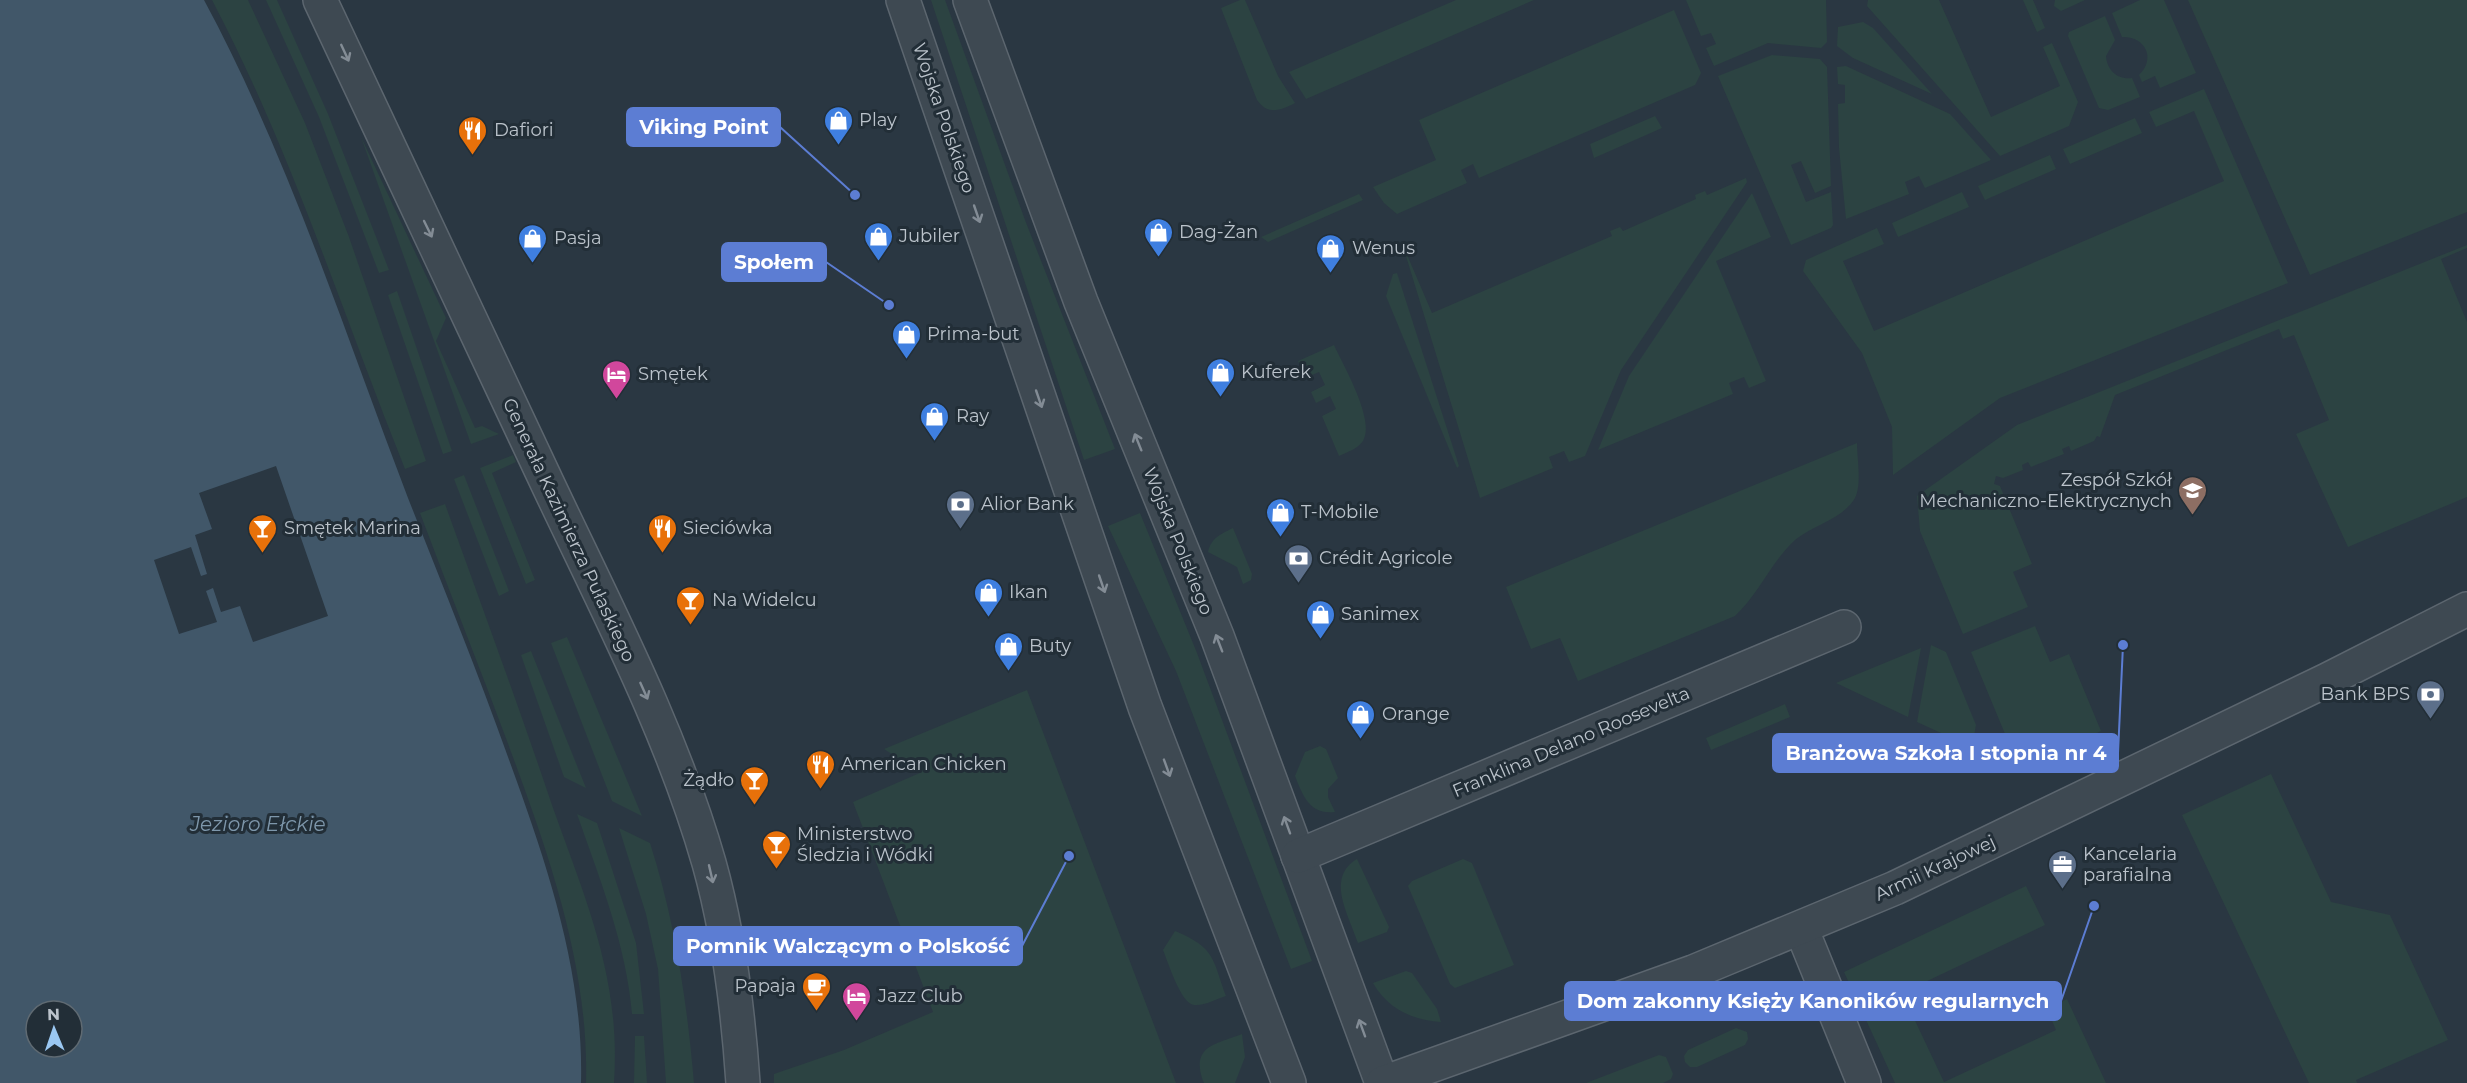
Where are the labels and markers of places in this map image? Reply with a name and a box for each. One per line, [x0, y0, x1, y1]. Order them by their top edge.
shop icon: Play [822, 104, 854, 146]
callout: Viking Point [627, 108, 780, 146]
place label: Play [859, 109, 897, 131]
restaurant icon: Dafiori [457, 114, 489, 156]
place label: Dafiori [494, 119, 554, 141]
shop icon: Dag-Żan [1142, 216, 1174, 258]
shop icon: Jubiler [862, 220, 894, 262]
place label: Dag-Żan [1179, 221, 1258, 243]
shop icon: Pasja [517, 222, 549, 264]
place label: Jubiler [898, 225, 960, 247]
place label: Pasja [554, 227, 602, 249]
shop icon: Wenus [1315, 232, 1347, 274]
place label: Wenus [1352, 237, 1415, 259]
callout: Społem [722, 243, 826, 281]
shop icon: Prima-but [890, 318, 922, 360]
place label: Prima-but [927, 323, 1020, 345]
shop icon: Kuferek [1204, 356, 1236, 398]
hotel icon: Smętek [601, 358, 633, 400]
place label: Kuferek [1241, 361, 1311, 383]
place label: Smętek [638, 363, 708, 385]
shop icon: Ray [919, 400, 951, 442]
place label: Ray [956, 405, 989, 427]
place label: Zespół Szkół Mechaniczno-Elektrycznych [1919, 469, 2172, 512]
school or university icon: Zespół Szkół Mechaniczno-Elektrycznych [2177, 474, 2209, 516]
bank icon: Alior Bank [944, 488, 976, 530]
place label: Alior Bank [981, 493, 1074, 515]
shop icon: T-Mobile [1264, 496, 1296, 538]
place label: T-Mobile [1301, 501, 1379, 523]
bar icon: Smętek Marina [247, 512, 279, 554]
restaurant icon: Sieciówka [646, 512, 678, 554]
place label: Smętek Marina [284, 517, 421, 539]
place label: Sieciówka [683, 517, 773, 539]
bank icon: Crédit Agricole [1282, 542, 1314, 584]
place label: Crédit Agricole [1319, 547, 1453, 569]
shop icon: Ikan [972, 576, 1004, 618]
place label: Ikan [1009, 581, 1048, 603]
bar icon: Na Widelcu [675, 584, 707, 626]
place label: Na Widelcu [712, 589, 817, 611]
shop icon: Sanimex [1304, 598, 1336, 640]
place label: Sanimex [1341, 603, 1419, 625]
shop icon: Buty [992, 630, 1024, 672]
place label: Buty [1029, 635, 1071, 657]
bank icon: Bank BPS [2415, 678, 2447, 720]
place label: Bank BPS [2321, 683, 2410, 705]
shop icon: Orange [1345, 698, 1377, 740]
place label: Orange [1382, 703, 1450, 725]
callout: Branżowa Szkoła I stopnia nr 4 [1773, 734, 2118, 772]
restaurant icon: American Chicken [804, 748, 836, 790]
place label: American Chicken [841, 753, 1007, 775]
bar icon: Żądło [739, 764, 771, 806]
place label: Żądło [683, 769, 734, 791]
place label: Ministerstwo Śledzia i Wódki [797, 823, 933, 866]
bar icon: Ministerstwo Śledzia i Wódki [760, 828, 792, 870]
place label: Kancelaria parafialna [2083, 843, 2177, 886]
office icon: Kancelaria parafialna [2046, 848, 2078, 890]
callout: Pomnik Walczącym o Polskość [674, 927, 1022, 965]
cafe icon: Papaja [801, 970, 833, 1012]
place label: Papaja [734, 975, 796, 997]
hotel icon: Jazz Club [841, 980, 873, 1022]
callout: Dom zakonny Księży Kanoników regularnych [1565, 982, 2061, 1020]
place label: Jazz Club [877, 985, 963, 1007]

